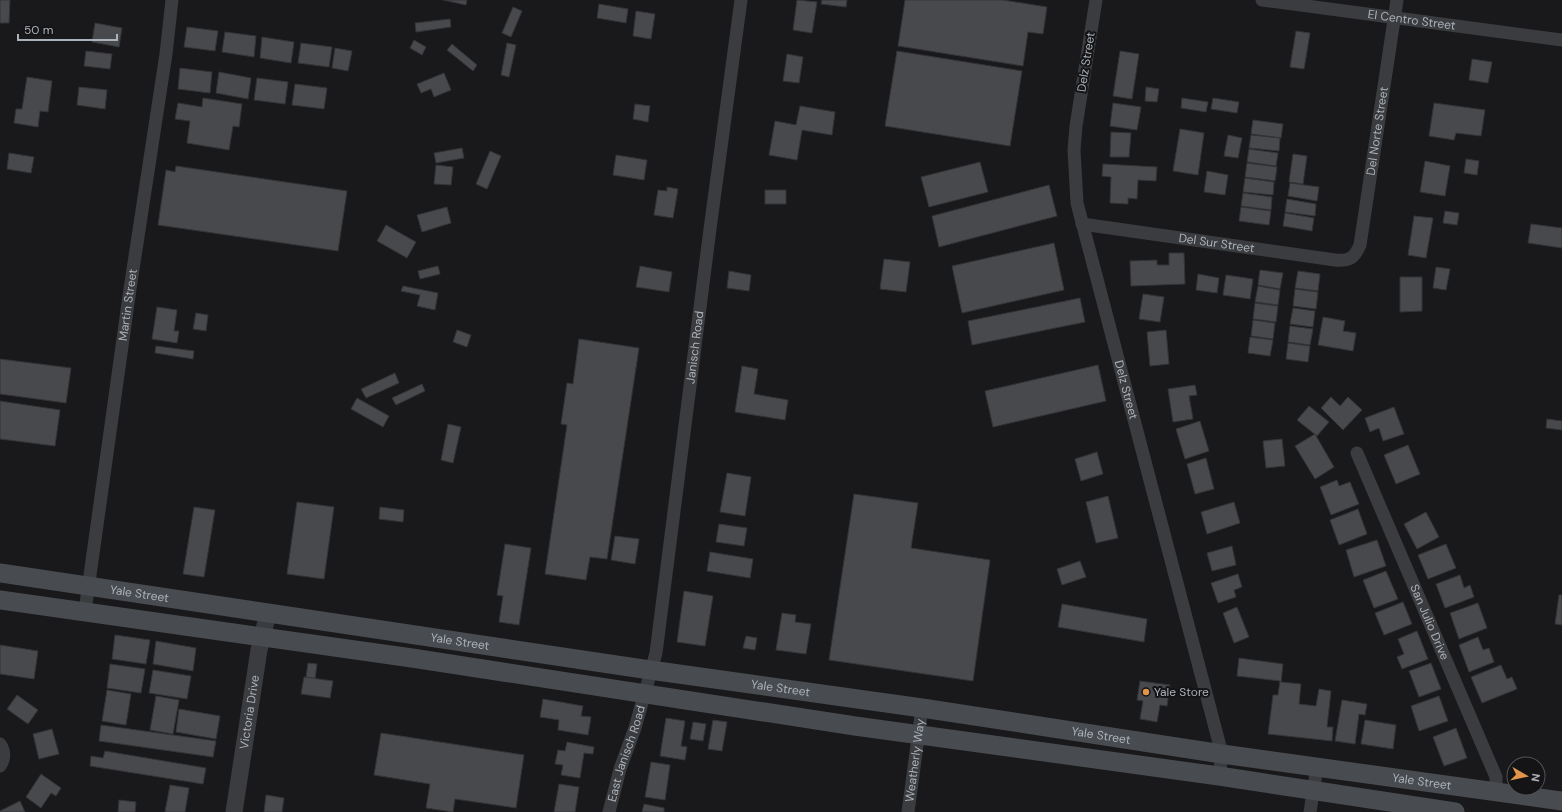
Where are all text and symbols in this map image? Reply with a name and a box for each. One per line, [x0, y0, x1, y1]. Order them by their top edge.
street label: El Centro Street [1367, 6, 1457, 34]
scale bar [18, 16, 117, 42]
text: 50 m [24, 22, 53, 38]
street label: Delz Street [1073, 31, 1099, 93]
street label: Del Norte Street [1363, 85, 1392, 177]
street label: Del Sur Street [1178, 230, 1256, 257]
street label: Martin Street [115, 267, 141, 342]
street label: Janisch Road [682, 310, 707, 385]
street label: Delz Street [1111, 359, 1142, 421]
street label: Yale Street [109, 582, 170, 606]
street label: San Julio Drive [1406, 582, 1453, 663]
street label: Yale Street [429, 629, 491, 654]
street label: Victoria Drive [236, 674, 263, 750]
street label: Yale Street [750, 676, 811, 700]
place label: Yale Store [1154, 684, 1209, 700]
marker: Yale Store [1141, 687, 1151, 697]
street label: East Janisch Road [604, 704, 649, 803]
street label: Weatherly Way [901, 718, 928, 803]
street label: Yale Street [1070, 723, 1132, 748]
north arrow [1506, 756, 1546, 796]
street label: Yale Street [1391, 770, 1453, 794]
text: N [1528, 773, 1543, 783]

